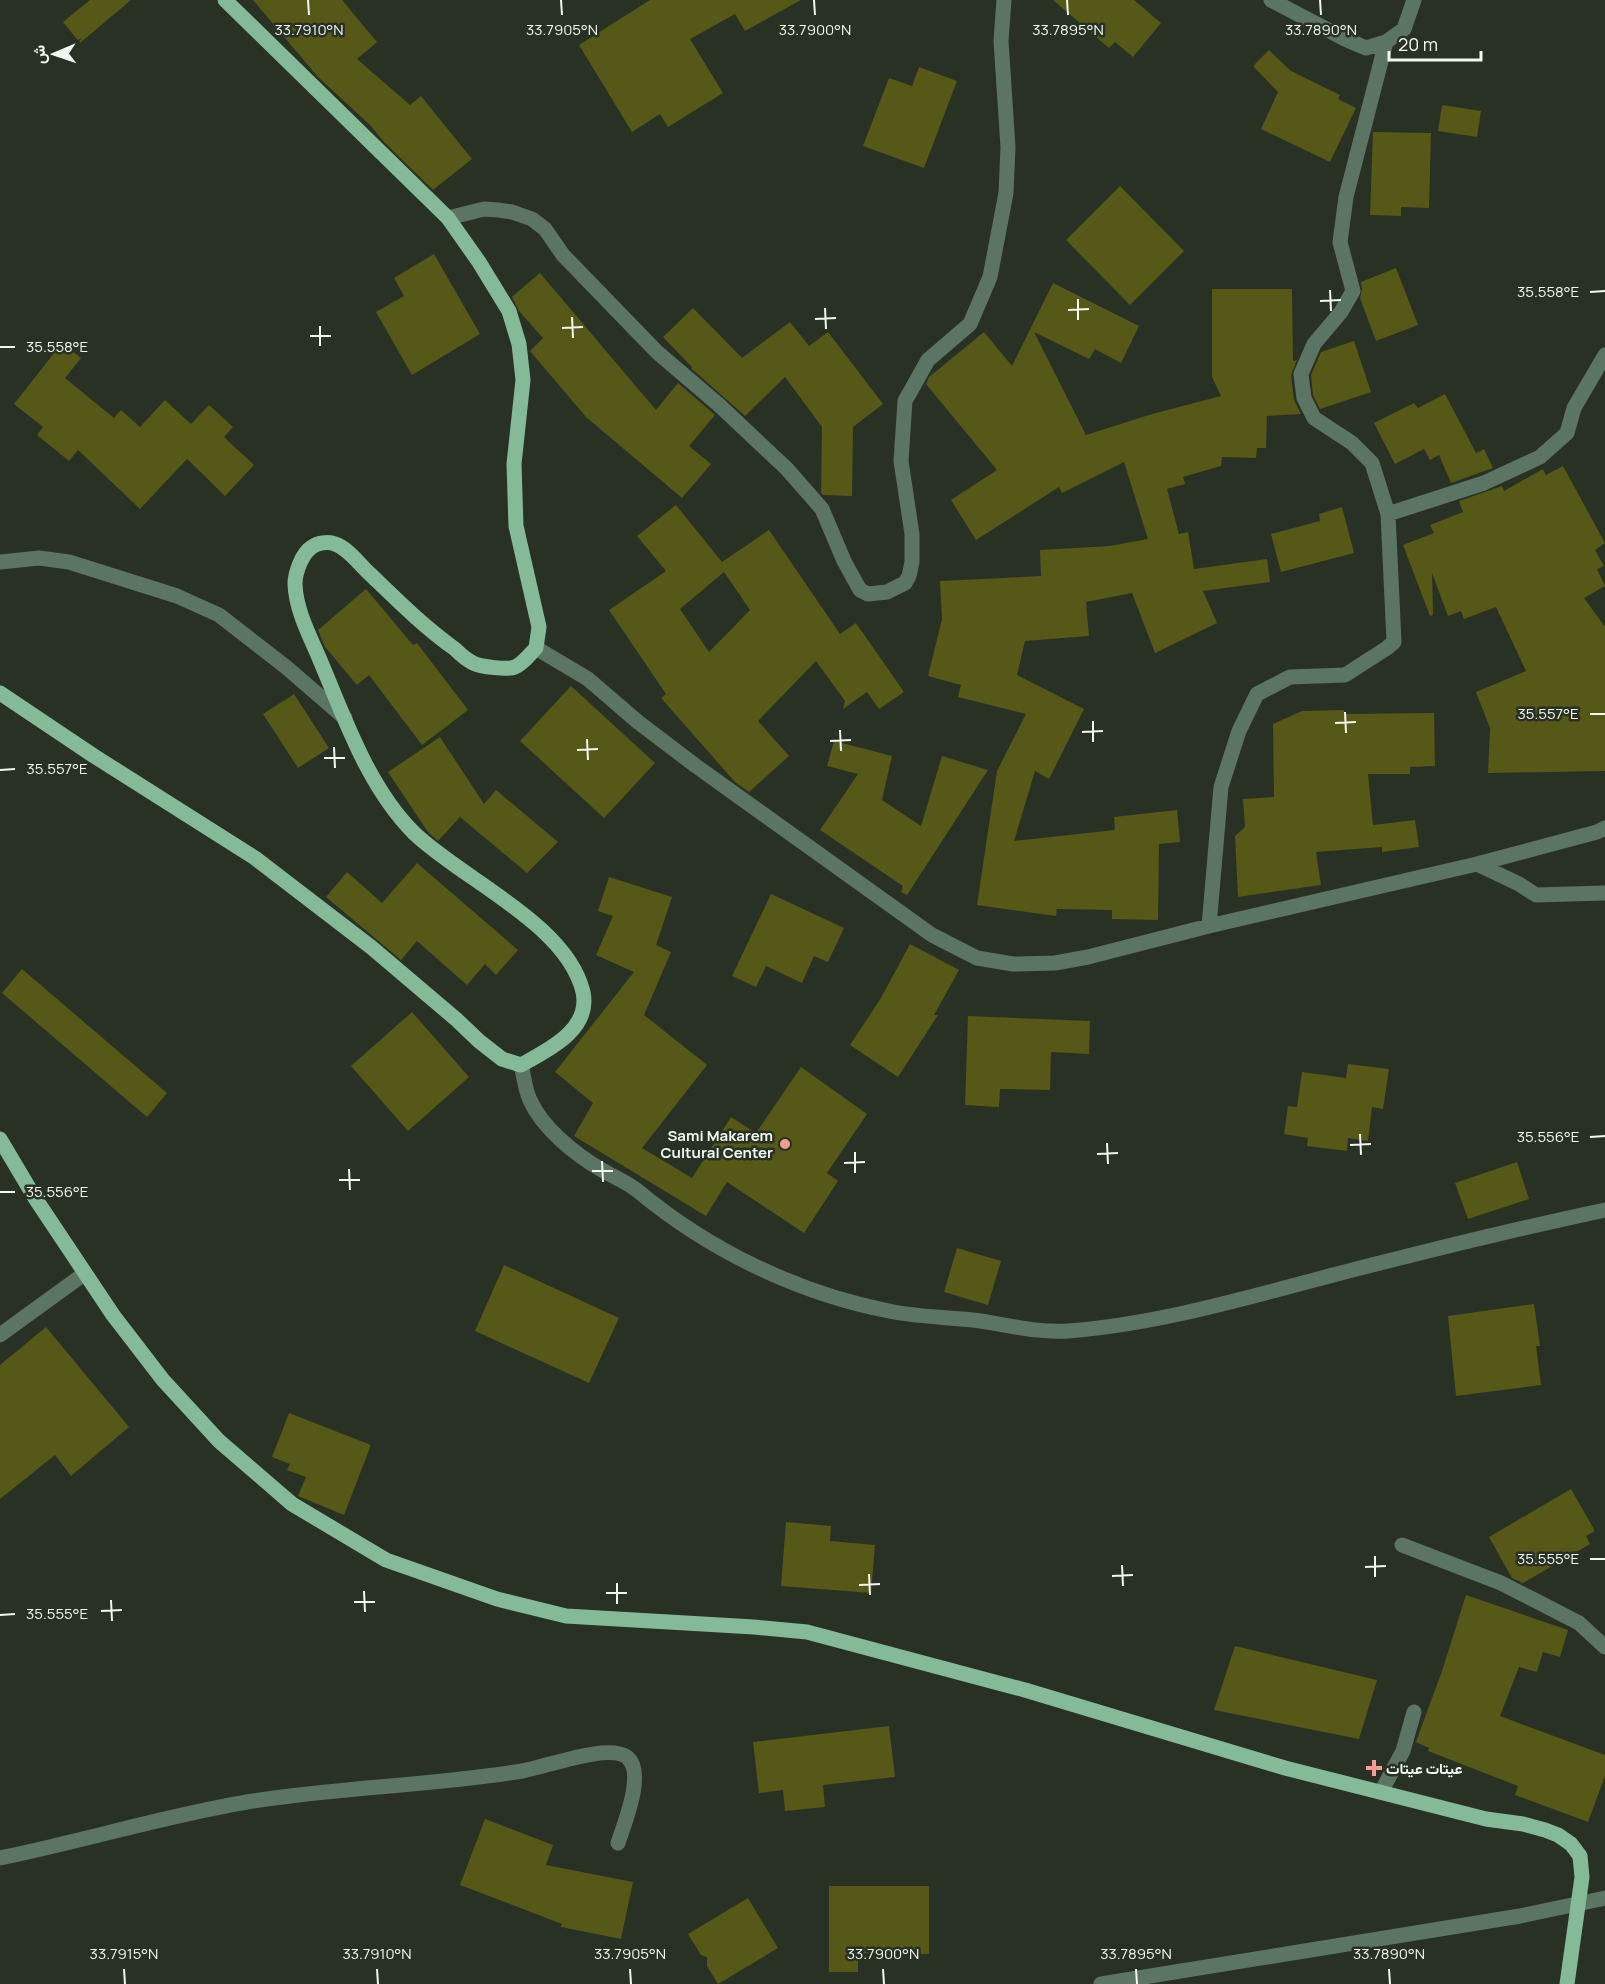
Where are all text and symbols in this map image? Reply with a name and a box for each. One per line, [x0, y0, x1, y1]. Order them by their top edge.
text: 33.7910°N [274, 19, 344, 40]
text: 33.7905°N [526, 19, 598, 40]
text: 33.7900°N [779, 19, 851, 40]
text: 33.7895°N [1032, 19, 1104, 40]
text: 33.7890°N [1285, 19, 1357, 40]
north arrow [24, 24, 84, 84]
scale bar [1389, 24, 1480, 62]
text: 20 m [1398, 32, 1438, 56]
text: ش [28, 45, 50, 65]
text: 35.558°E [1517, 281, 1579, 302]
text: 35.558°E [26, 336, 88, 357]
text: 35.557°E [1518, 703, 1578, 724]
text: 35.557°E [27, 758, 87, 779]
place label: Sami Makarem Cultural Center [660, 1125, 773, 1163]
text: 35.556°E [1517, 1126, 1579, 1147]
marker: Sami Makarem Cultural Center [778, 1137, 792, 1151]
text: 35.556°E [26, 1181, 88, 1202]
text: 35.555°E [1517, 1548, 1579, 1569]
text: 35.555°E [26, 1603, 88, 1624]
place label: عيتات عيتات [1386, 1758, 1462, 1779]
marker: عيتات عيتات [1367, 1761, 1381, 1775]
text: 33.7915°N [90, 1943, 158, 1964]
text: 33.7910°N [342, 1943, 412, 1964]
text: 33.7905°N [594, 1943, 666, 1964]
text: 33.7900°N [847, 1943, 919, 1964]
text: 33.7895°N [1100, 1943, 1172, 1964]
text: 33.7890°N [1353, 1943, 1425, 1964]

